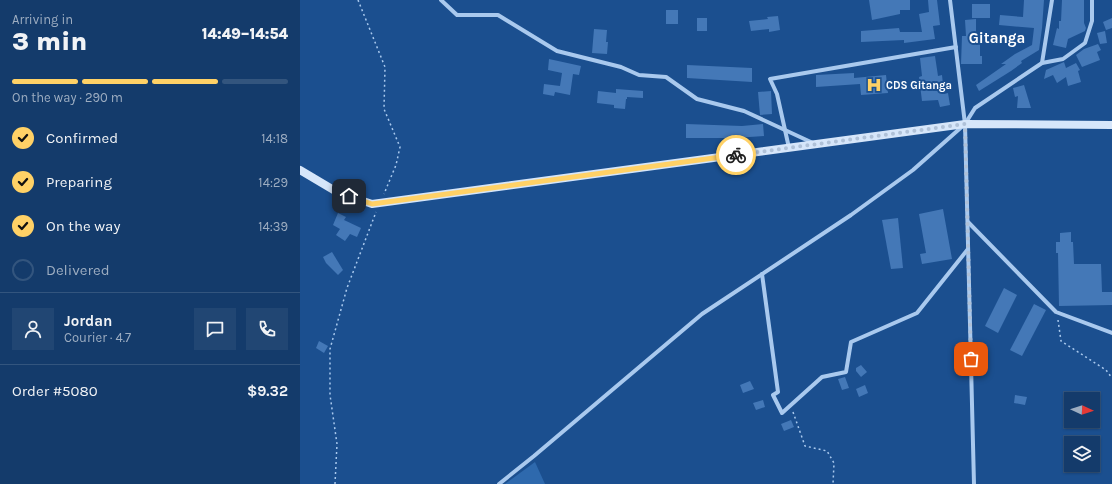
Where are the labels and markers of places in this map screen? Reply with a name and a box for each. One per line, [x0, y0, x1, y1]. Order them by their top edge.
hospital icon: CDS Gitanga [865, 76, 883, 94]
place label: CDS Gitanga [886, 79, 952, 92]
pin [332, 179, 366, 213]
pin [954, 342, 988, 376]

